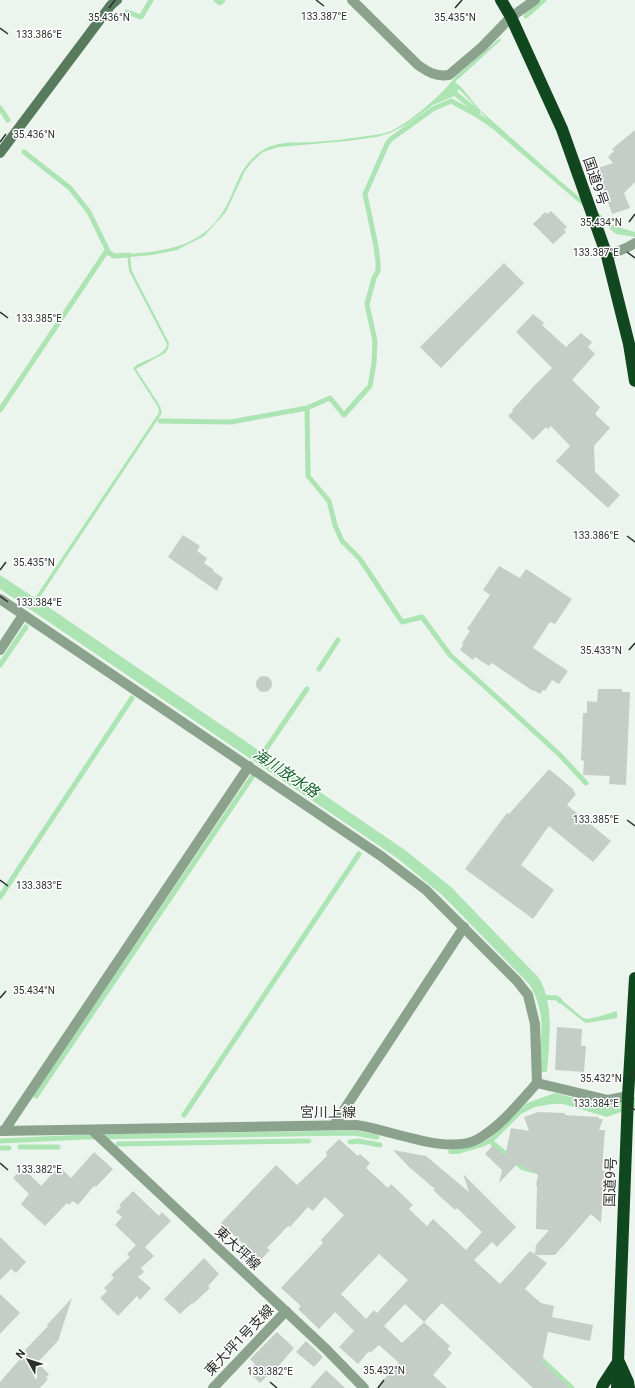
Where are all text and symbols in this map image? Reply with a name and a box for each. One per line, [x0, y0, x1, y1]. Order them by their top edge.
text: 133.387°E [301, 11, 347, 22]
text: 35.436°N [88, 12, 130, 23]
text: 35.435°N [434, 12, 476, 23]
text: 133.386°E [16, 29, 62, 40]
text: 35.436°N [13, 129, 55, 140]
street label: 国道9号 [580, 155, 612, 207]
text: 35.434°N [580, 217, 622, 228]
text: 133.387°E [573, 247, 619, 258]
text: 133.385°E [16, 313, 62, 324]
text: 133.386°E [573, 530, 619, 541]
text: 35.435°N [13, 557, 55, 568]
text: 133.384°E [16, 597, 62, 608]
text: 35.433°N [580, 645, 622, 656]
water label: 海川放水路 [250, 745, 324, 803]
text: 133.385°E [573, 814, 619, 825]
text: 133.383°E [16, 880, 62, 891]
text: 35.434°N [13, 985, 55, 996]
text: 35.432°N [580, 1073, 622, 1084]
text: 133.384°E [573, 1098, 619, 1109]
street label: 宮川上線 [300, 1104, 356, 1120]
street label: 国道9号 [601, 1157, 619, 1207]
text: 133.382°E [16, 1164, 62, 1175]
street label: 東大坪線 [212, 1223, 264, 1273]
street label: 東大坪1号支線 [201, 1301, 277, 1379]
north arrow [8, 1340, 48, 1380]
text: N [13, 1347, 28, 1361]
text: 35.432°N [363, 1365, 405, 1376]
text: 133.382°E [247, 1366, 293, 1377]

